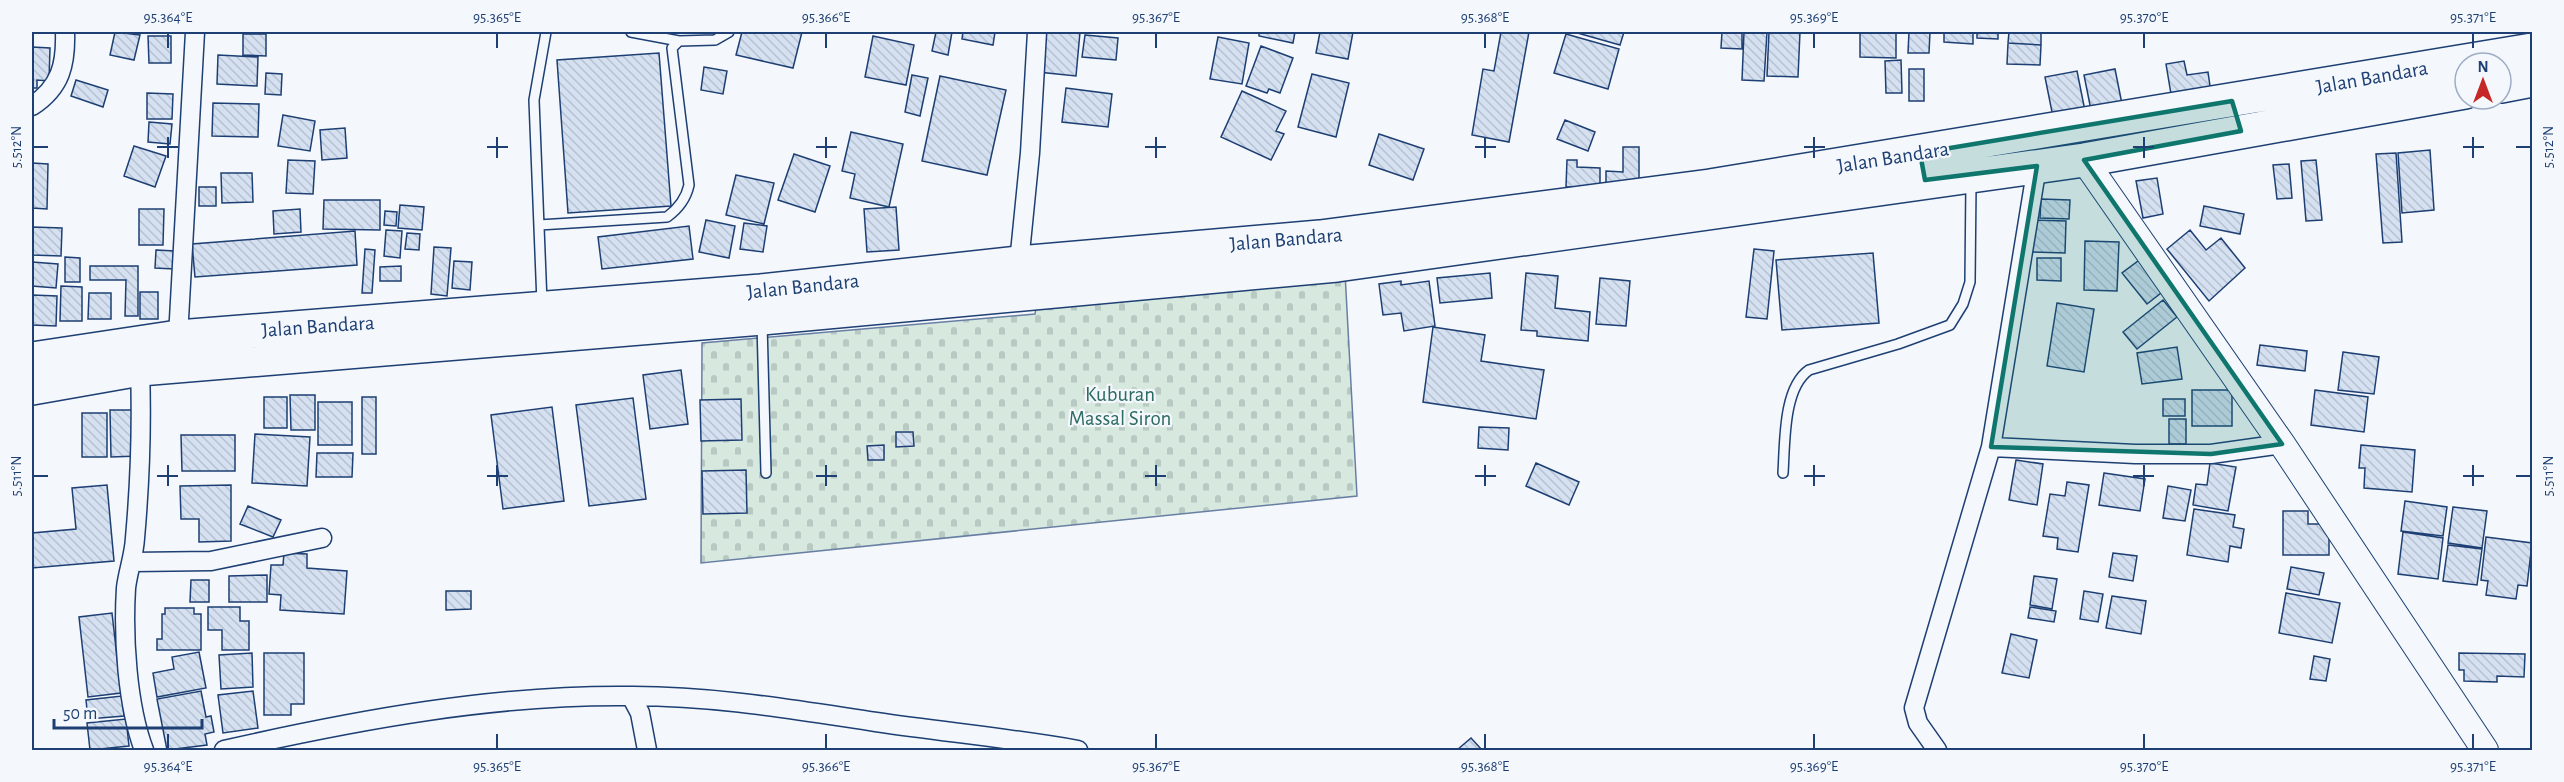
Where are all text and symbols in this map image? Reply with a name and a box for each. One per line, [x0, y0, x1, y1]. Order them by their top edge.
text: 95.364°E [144, 10, 192, 25]
text: 95.365°E [473, 10, 521, 25]
text: 95.366°E [802, 10, 850, 25]
text: 95.367°E [1132, 10, 1180, 25]
text: 95.368°E [1461, 10, 1509, 25]
text: 95.369°E [1790, 10, 1838, 25]
text: 95.370°E [2120, 10, 2168, 25]
text: 95.371°E [2450, 10, 2496, 25]
north arrow [2453, 51, 2513, 111]
street label: Jalan Bandara [2315, 57, 2430, 98]
text: N [2477, 59, 2489, 75]
text: 5.512°N [9, 126, 24, 168]
text: 5.512°N [2541, 126, 2556, 168]
street label: Jalan Bandara [1836, 138, 1951, 177]
street label: Jalan Bandara [1229, 224, 1344, 255]
street label: Jalan Bandara [746, 270, 861, 303]
street label: Jalan Bandara [261, 312, 375, 341]
park label: Kuburan Massal Siron [1069, 384, 1171, 429]
text: 5.511°N [9, 456, 24, 496]
text: 5.511°N [2541, 456, 2556, 496]
scale bar [54, 692, 202, 730]
text: 50 m [63, 705, 97, 723]
text: 95.364°E [144, 759, 192, 774]
text: 95.365°E [473, 759, 521, 774]
text: 95.366°E [802, 759, 850, 774]
text: 95.367°E [1132, 759, 1180, 774]
text: 95.368°E [1461, 759, 1509, 774]
text: 95.369°E [1790, 759, 1838, 774]
text: 95.370°E [2120, 759, 2168, 774]
text: 95.371°E [2450, 759, 2496, 774]

